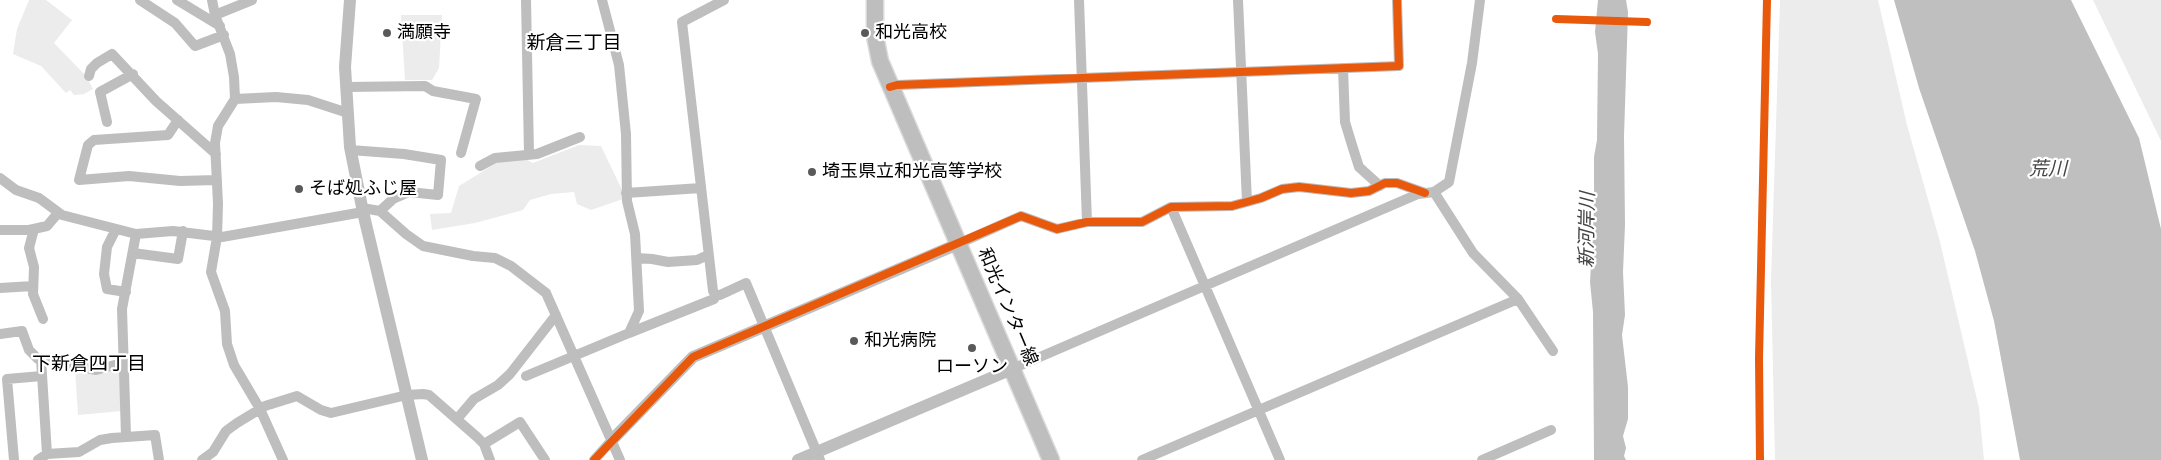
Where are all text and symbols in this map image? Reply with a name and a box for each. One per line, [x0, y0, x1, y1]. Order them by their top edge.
place label: 満願寺 [397, 22, 451, 44]
place label: 和光高校 [875, 22, 947, 44]
marker: 満願寺 [381, 27, 393, 39]
marker: 和光高校 [859, 27, 871, 39]
district label: 新倉三丁目 [527, 33, 621, 55]
water label: 荒川 [2029, 159, 2067, 181]
place label: 埼玉県立和光高等学校 [822, 161, 1002, 183]
marker: 埼玉県立和光高等学校 [806, 166, 818, 178]
place label: そば処ふじ屋 [309, 178, 417, 200]
marker: そば処ふじ屋 [293, 183, 305, 195]
water label: 新河岸川 [1576, 192, 1600, 268]
street label: 和光インター線 [972, 245, 1042, 369]
place label: 和光病院 [864, 330, 936, 352]
marker: 和光病院 [848, 335, 860, 347]
marker: ローソン [966, 342, 978, 354]
district label: 下新倉四丁目 [32, 354, 146, 376]
place label: ローソン [936, 356, 1008, 378]

